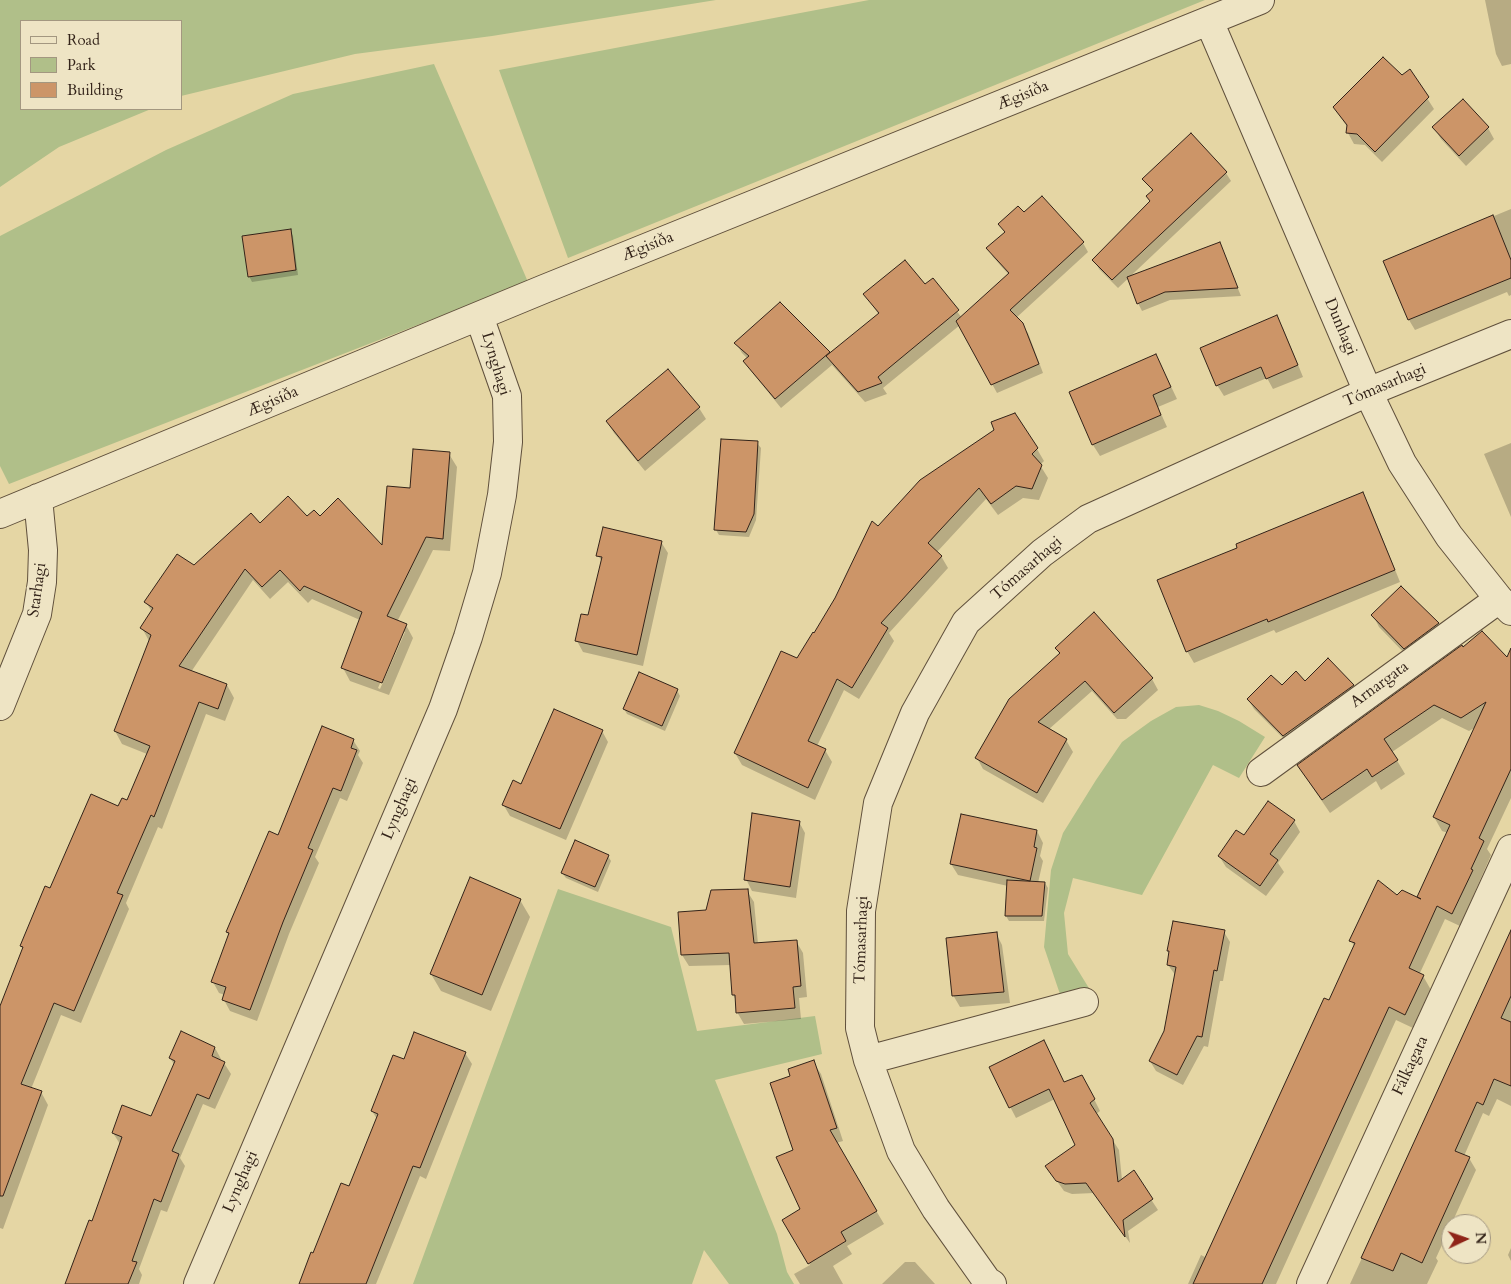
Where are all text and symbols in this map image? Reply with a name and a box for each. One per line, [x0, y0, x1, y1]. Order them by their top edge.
legend [20, 20, 182, 110]
text: Road [67, 30, 100, 50]
text: Park [67, 55, 96, 75]
street label: Ægisíða [994, 77, 1052, 115]
text: Building [67, 80, 123, 100]
street label: Ægisíða [619, 228, 677, 266]
street label: Dunhagi [1319, 296, 1361, 358]
street label: Lynghagi [476, 330, 514, 398]
street label: Tómasarhagi [1341, 360, 1429, 412]
street label: Ægisíða [244, 383, 302, 421]
street label: Tómasarhagi [987, 533, 1067, 605]
street label: Starhagi [25, 561, 51, 619]
street label: Arnargata [1347, 658, 1413, 712]
street label: Lynghagi [378, 775, 422, 843]
street label: Tómasarhagi [851, 896, 873, 984]
street label: Fálkagata [1389, 1033, 1433, 1099]
street label: Lynghagi [219, 1148, 263, 1216]
north arrow [1441, 1214, 1491, 1264]
text: N [1471, 1232, 1490, 1245]

